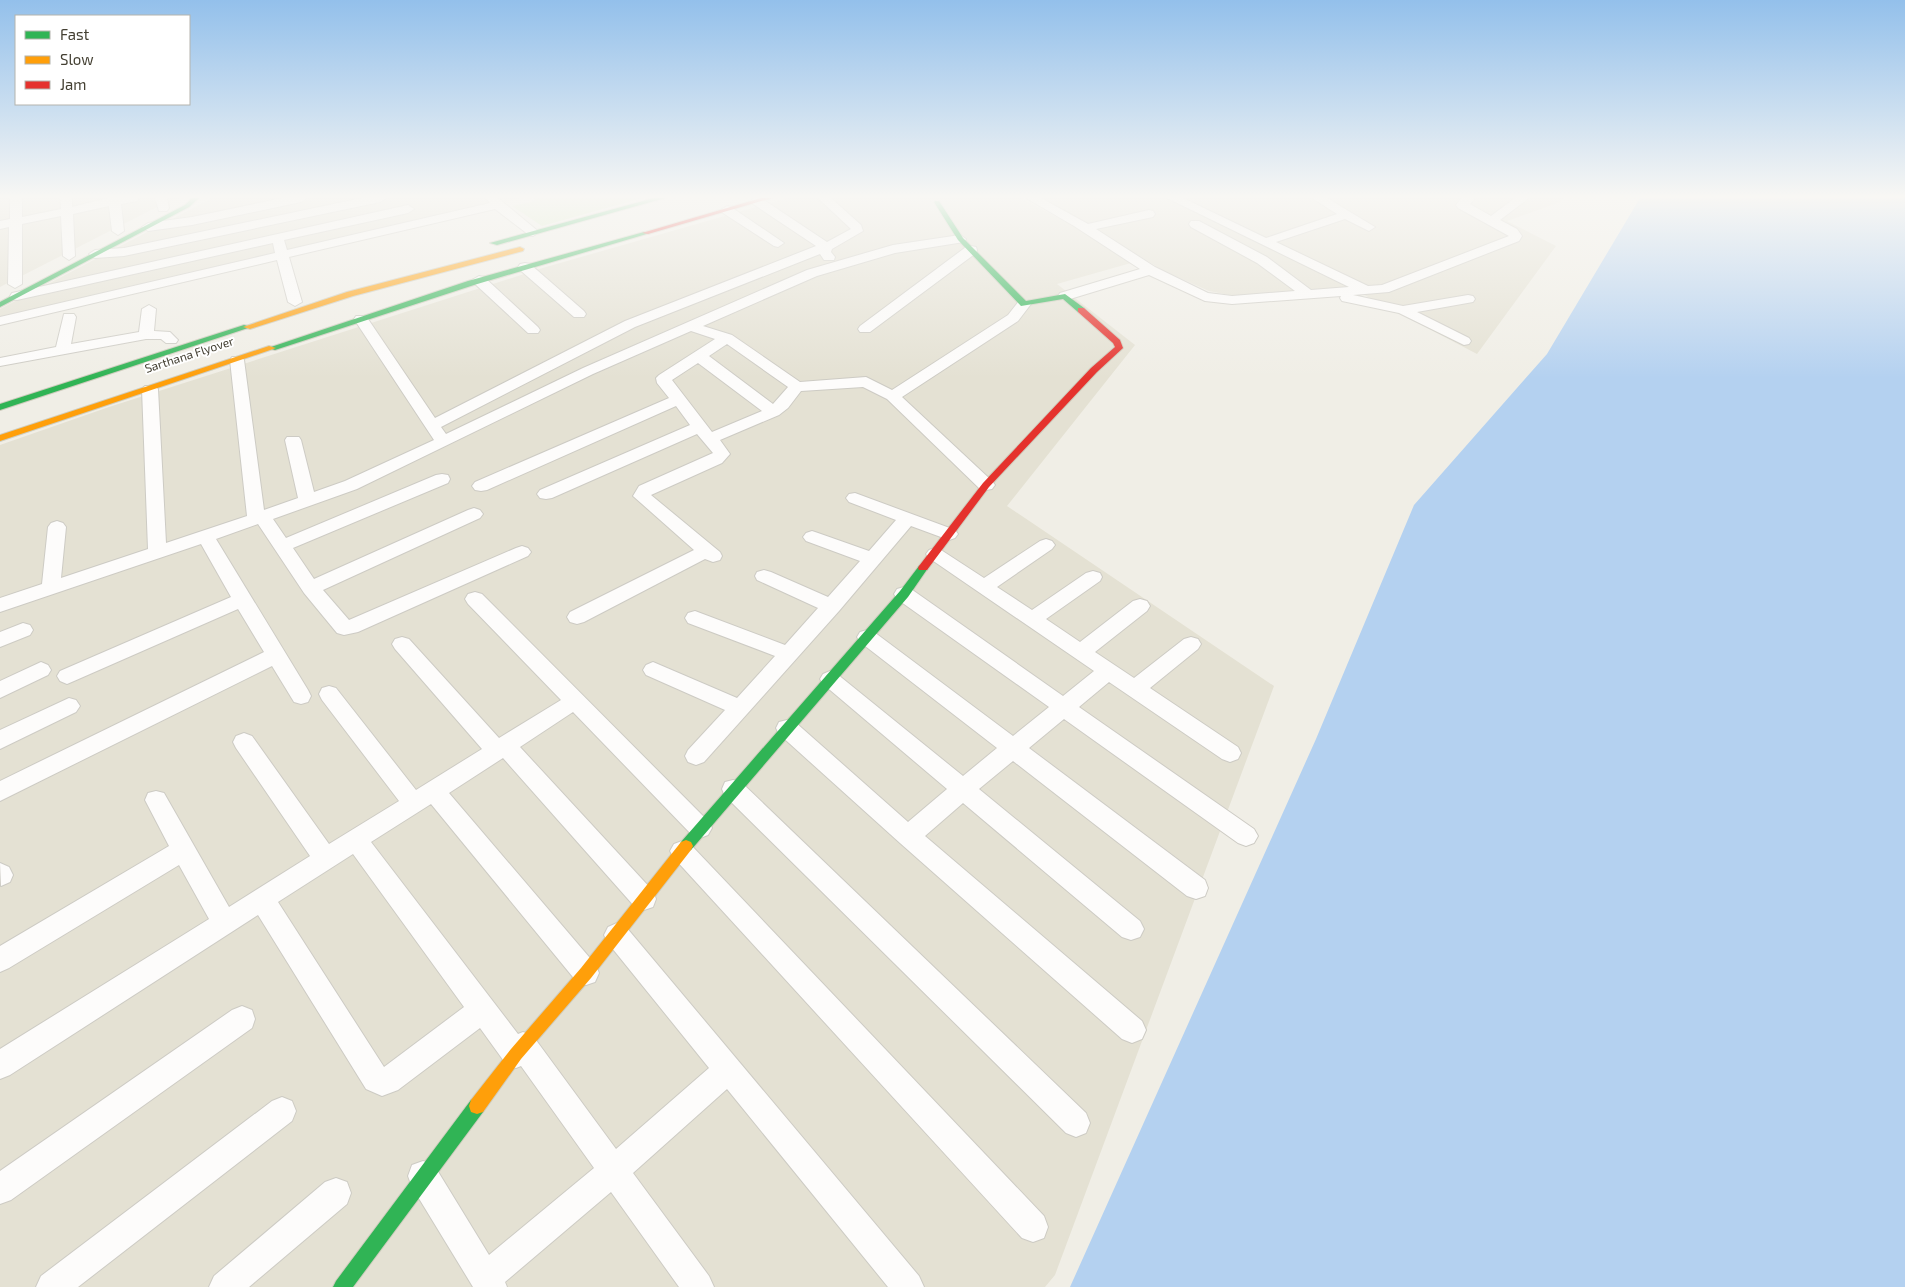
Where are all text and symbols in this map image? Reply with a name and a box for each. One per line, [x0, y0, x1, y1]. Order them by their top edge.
legend [15, 15, 190, 105]
text: Fast [60, 25, 90, 43]
text: Slow [60, 50, 94, 68]
text: Jam [60, 75, 86, 93]
street label: Sarthana Flyover [143, 333, 235, 375]

